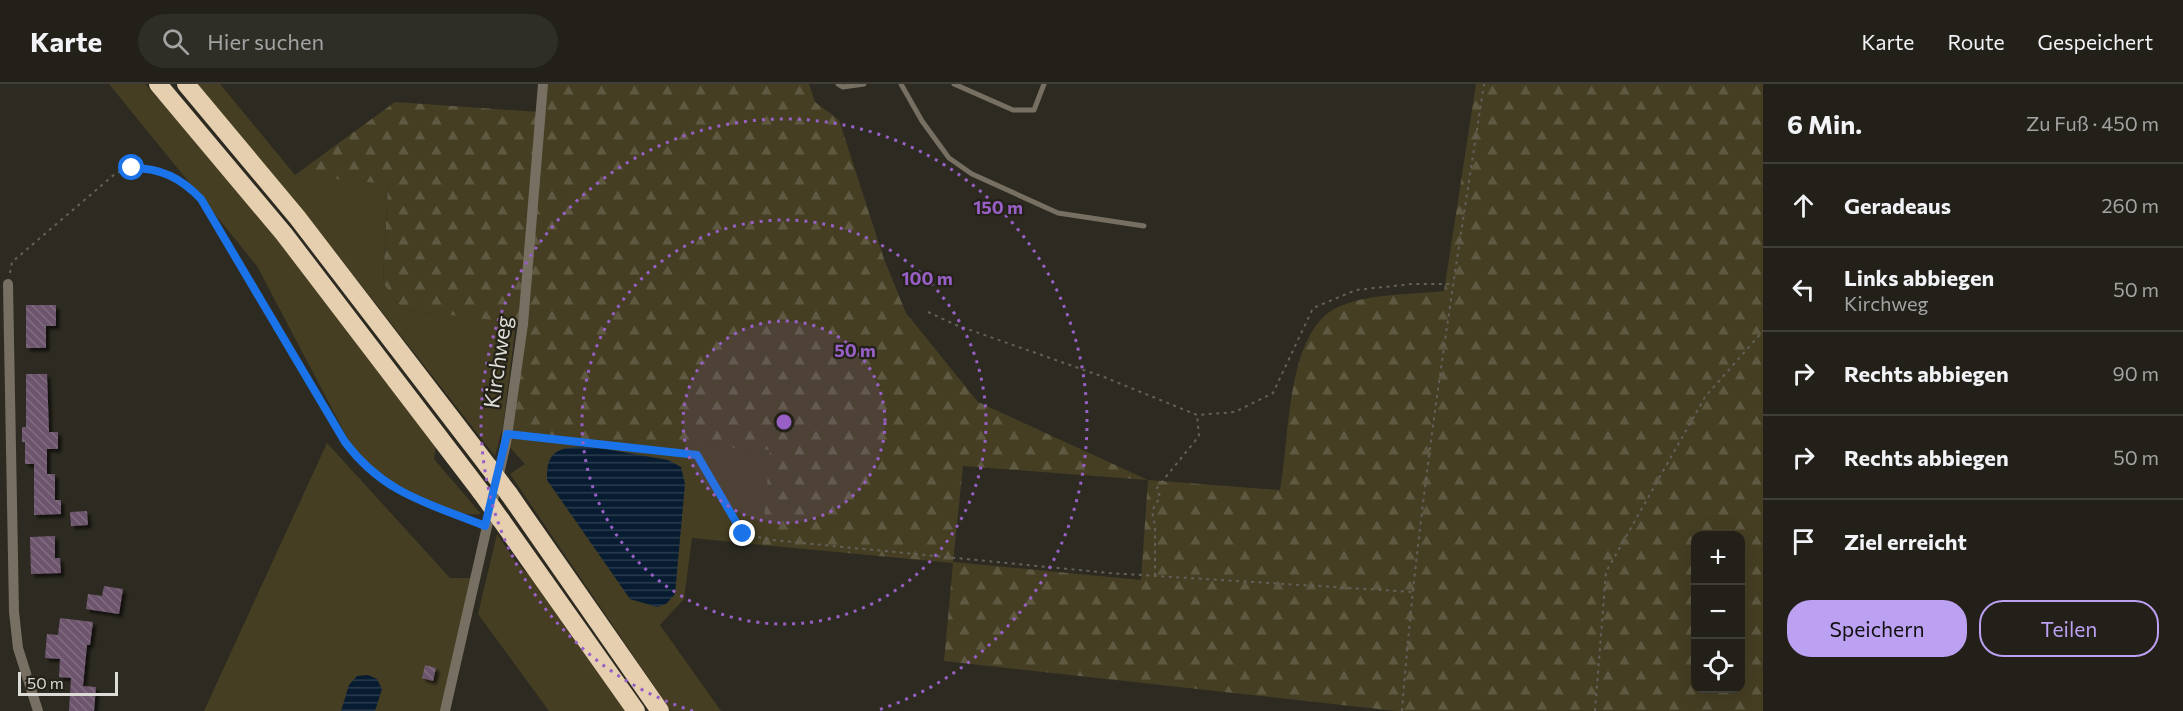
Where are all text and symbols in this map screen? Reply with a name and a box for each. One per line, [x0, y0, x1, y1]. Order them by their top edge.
search box [138, 14, 558, 68]
text: Karte [30, 24, 102, 58]
icon: search [159, 25, 192, 58]
text: Hier suchen [207, 28, 324, 55]
text: Karte [1861, 29, 1914, 54]
text: Route [1947, 29, 2005, 54]
text: Gespeichert [2038, 29, 2153, 54]
text: 6 Min. [1787, 108, 1862, 139]
text: Zu Fuß · 450 m [2026, 111, 2159, 135]
route start [118, 154, 144, 180]
icon: ahead [1787, 189, 1820, 222]
text: Geradeaus [1844, 192, 1951, 219]
text: 260 m [2101, 193, 2159, 217]
text: 150 m [973, 196, 1023, 218]
text: Links abbiegen [1844, 264, 1994, 291]
text: 100 m [901, 267, 953, 289]
icon: left [1787, 273, 1820, 306]
text: 50 m [2113, 277, 2159, 301]
text: Kirchweg [1844, 291, 1928, 315]
street label: Kirchweg [477, 314, 517, 410]
text: 50 m [834, 339, 876, 361]
icon: right [1787, 357, 1820, 390]
text: Rechts abbiegen [1844, 360, 2009, 387]
text: 90 m [2113, 361, 2159, 385]
centre of rings [774, 412, 794, 432]
icon: right [1787, 441, 1820, 474]
text: Rechts abbiegen [1844, 444, 2009, 471]
text: 50 m [2113, 445, 2159, 469]
route end [729, 520, 755, 546]
icon: arrive [1787, 525, 1820, 558]
text: Ziel erreicht [1844, 528, 1967, 555]
map controls [1691, 531, 1745, 693]
button: + [1691, 531, 1745, 585]
button: − [1691, 585, 1745, 639]
button: Speichern [1787, 600, 1967, 657]
button: Teilen [1979, 600, 2159, 657]
button: locate [1691, 639, 1745, 693]
scale bar [18, 669, 118, 696]
text: 50 m [27, 673, 64, 692]

